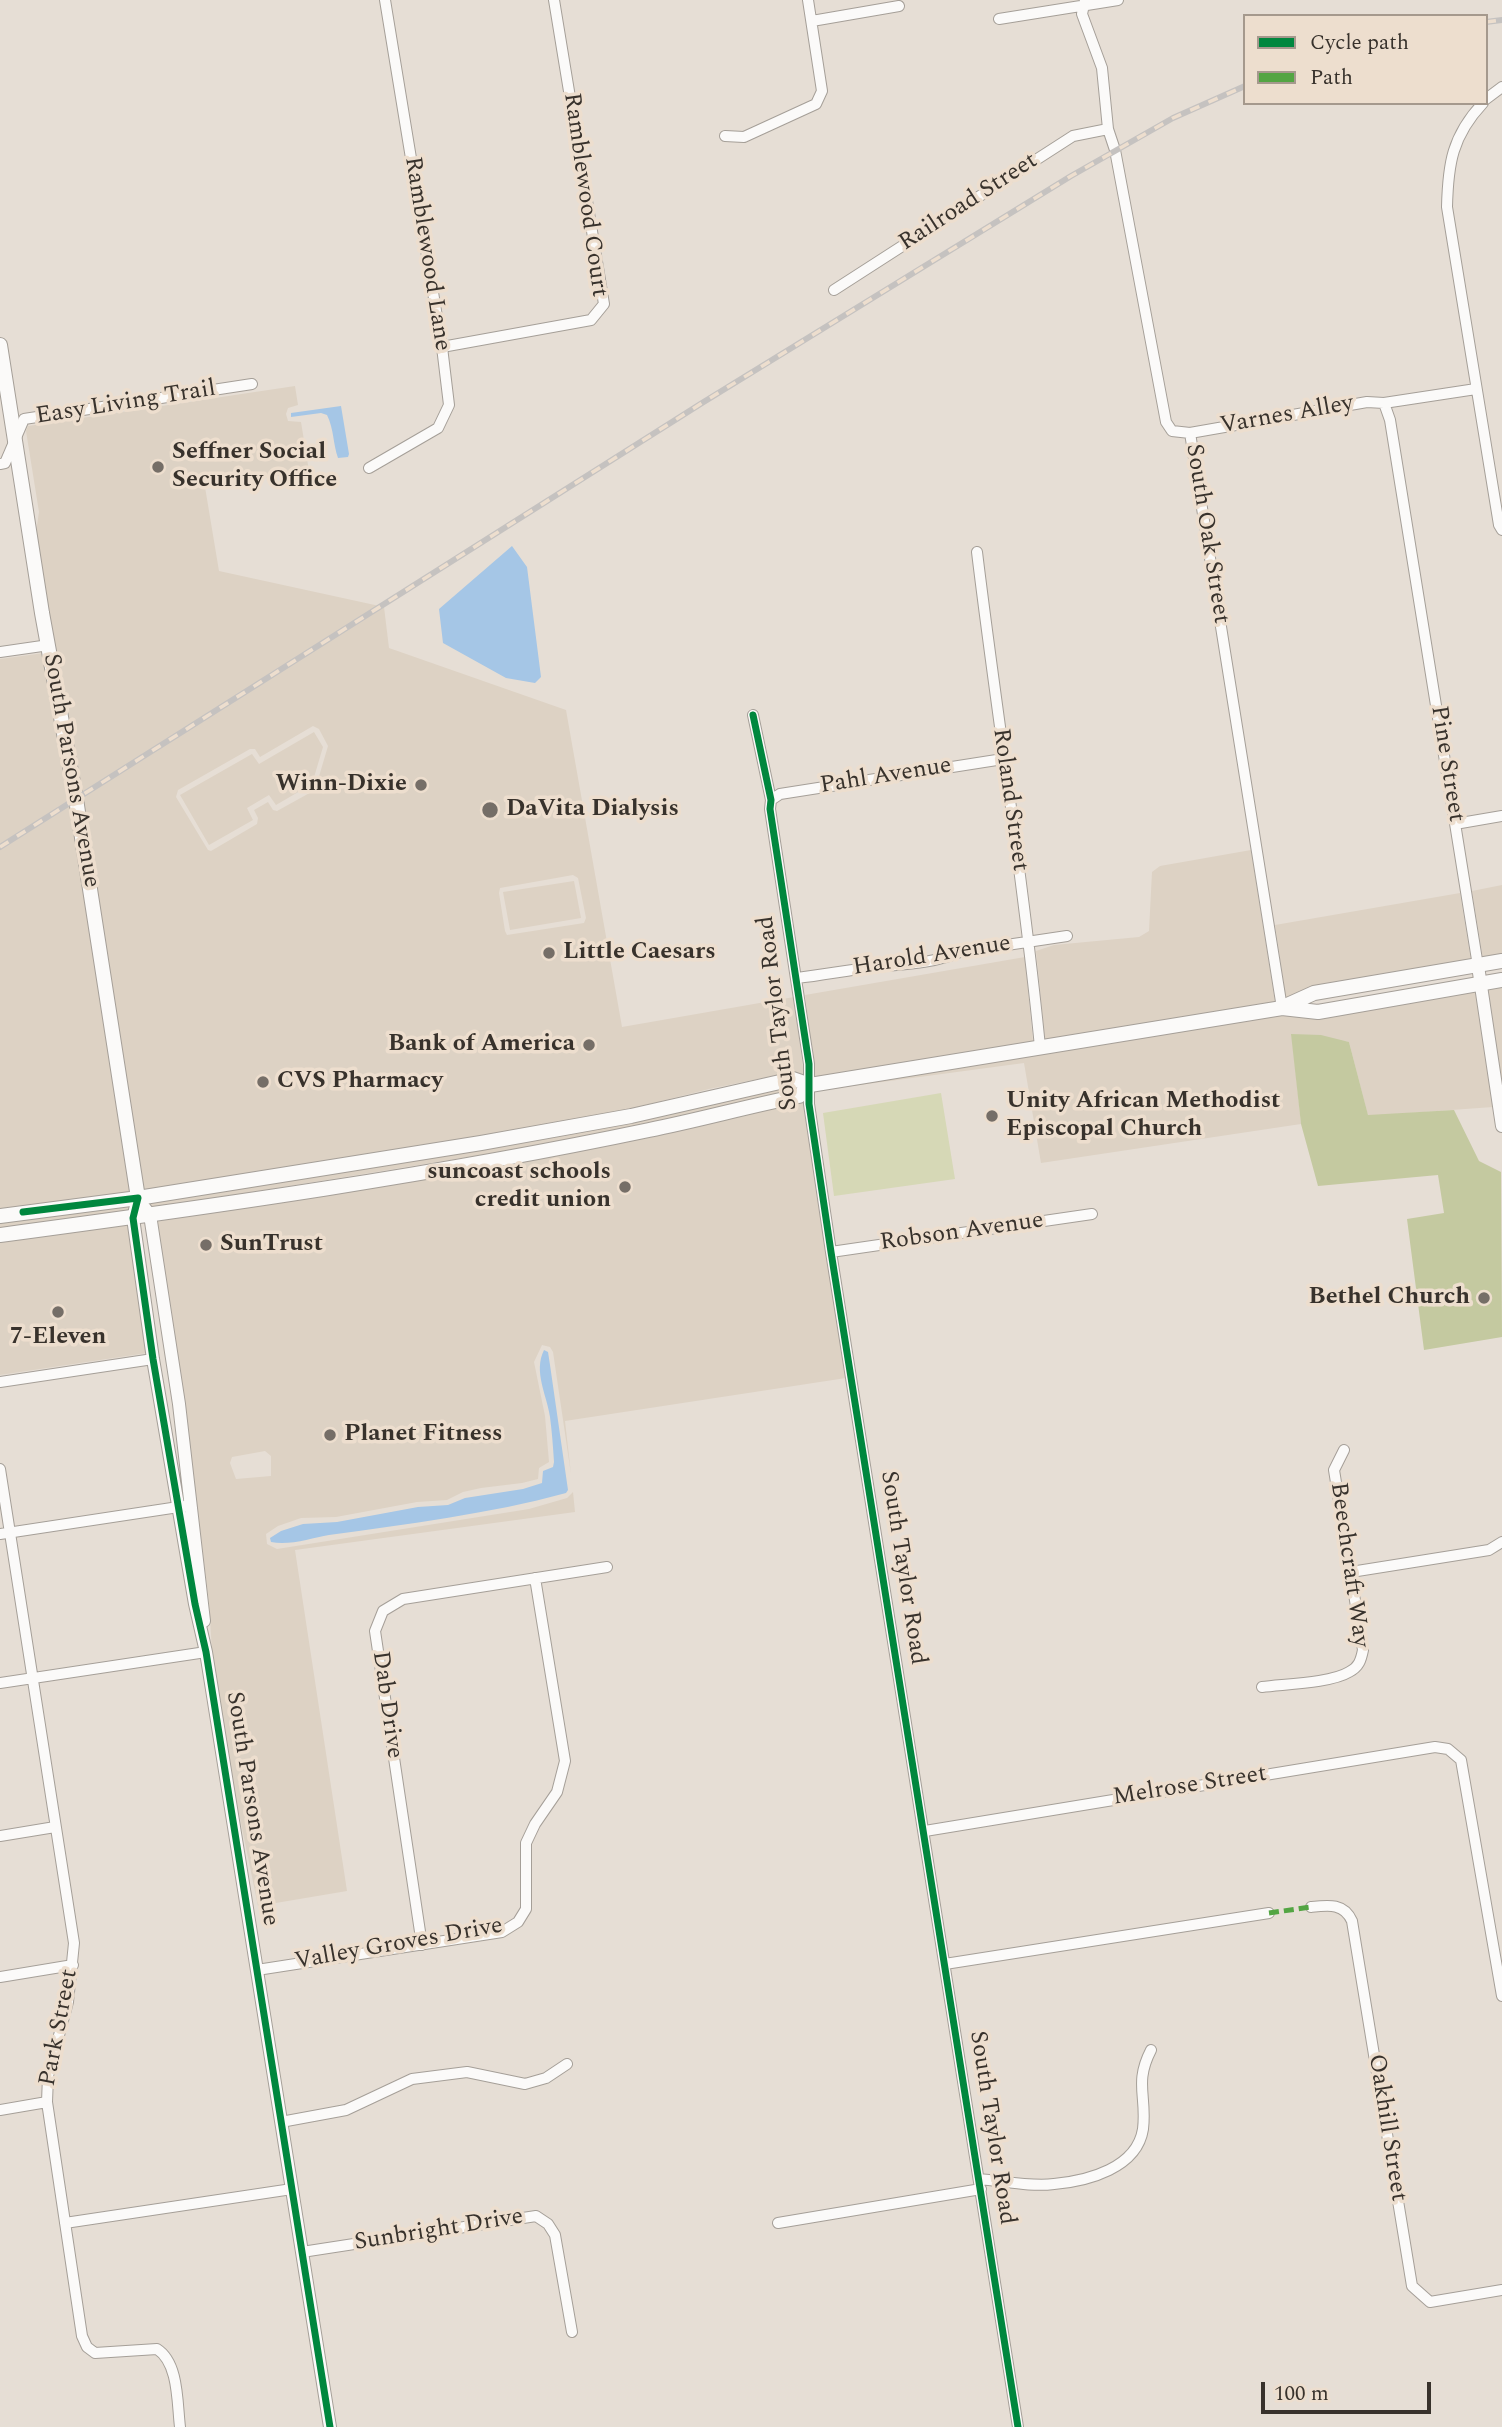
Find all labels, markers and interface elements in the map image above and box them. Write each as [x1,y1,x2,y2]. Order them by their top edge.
legend [1243,14,1488,105]
text: Cycle path [1310,27,1409,59]
text: Path [1310,62,1353,94]
street label: Ramblewood Court [555,91,613,299]
street label: Railroad Street [894,148,1044,258]
street label: Ramblewood Lane [396,155,456,353]
street label: Easy Living Trail [34,376,218,432]
street label: Varnes Alley [1218,390,1356,442]
place label: Seffner Social Security Office [172,439,337,495]
street label: South Oak Street [1178,442,1234,626]
marker: Seffner Social Security Office [150,459,166,475]
street label: South Parsons Avenue [35,652,105,890]
street label: Pine Street [1423,704,1469,824]
street label: Roland Street [985,727,1033,873]
street label: Pahl Avenue [818,752,954,802]
place label: Winn-Dixie [276,771,407,799]
marker: Winn-Dixie [413,777,429,793]
place label: DaVita Dialysis [506,796,679,824]
marker: DaVita Dialysis [480,800,500,820]
street label: South Taylor Road [753,914,805,1112]
street label: Harold Avenue [851,930,1013,984]
place label: Little Caesars [563,939,716,967]
marker: Little Caesars [541,945,557,961]
place label: Bank of America [388,1031,575,1059]
marker: Bank of America [581,1037,597,1053]
place label: CVS Pharmacy [277,1068,443,1096]
marker: CVS Pharmacy [255,1074,271,1090]
place label: Unity African Methodist Episcopal Church [1006,1088,1280,1144]
marker: Unity African Methodist Episcopal Church [984,1108,1000,1124]
place label: suncoast schools credit union [427,1159,611,1215]
marker: suncoast schools credit union [617,1179,633,1195]
street label: Robson Avenue [878,1207,1046,1259]
place label: SunTrust [220,1231,323,1259]
marker: SunTrust [198,1237,214,1253]
place label: Bethel Church [1308,1284,1470,1312]
marker: Bethel Church [1476,1290,1492,1306]
marker: 7-Eleven [50,1304,66,1320]
place label: 7-Eleven [10,1324,106,1352]
place label: Planet Fitness [344,1421,502,1449]
marker: Planet Fitness [322,1427,338,1443]
street label: South Taylor Road [872,1469,932,1667]
street label: Beechcraft Way [1322,1481,1374,1649]
street label: Dab Drive [364,1649,408,1761]
street label: South Parsons Avenue [218,1690,284,1928]
street label: Melrose Street [1111,1761,1269,1813]
street label: Valley Groves Drive [293,1913,505,1977]
street label: Park Street [35,1967,85,2089]
street label: South Taylor Road [961,2029,1021,2227]
street label: Oakhill Street [1360,2052,1412,2204]
street label: Sunbright Drive [353,2203,525,2259]
scale bar [1264,2368,1434,2412]
text: 100 m [1274,2378,1329,2410]

